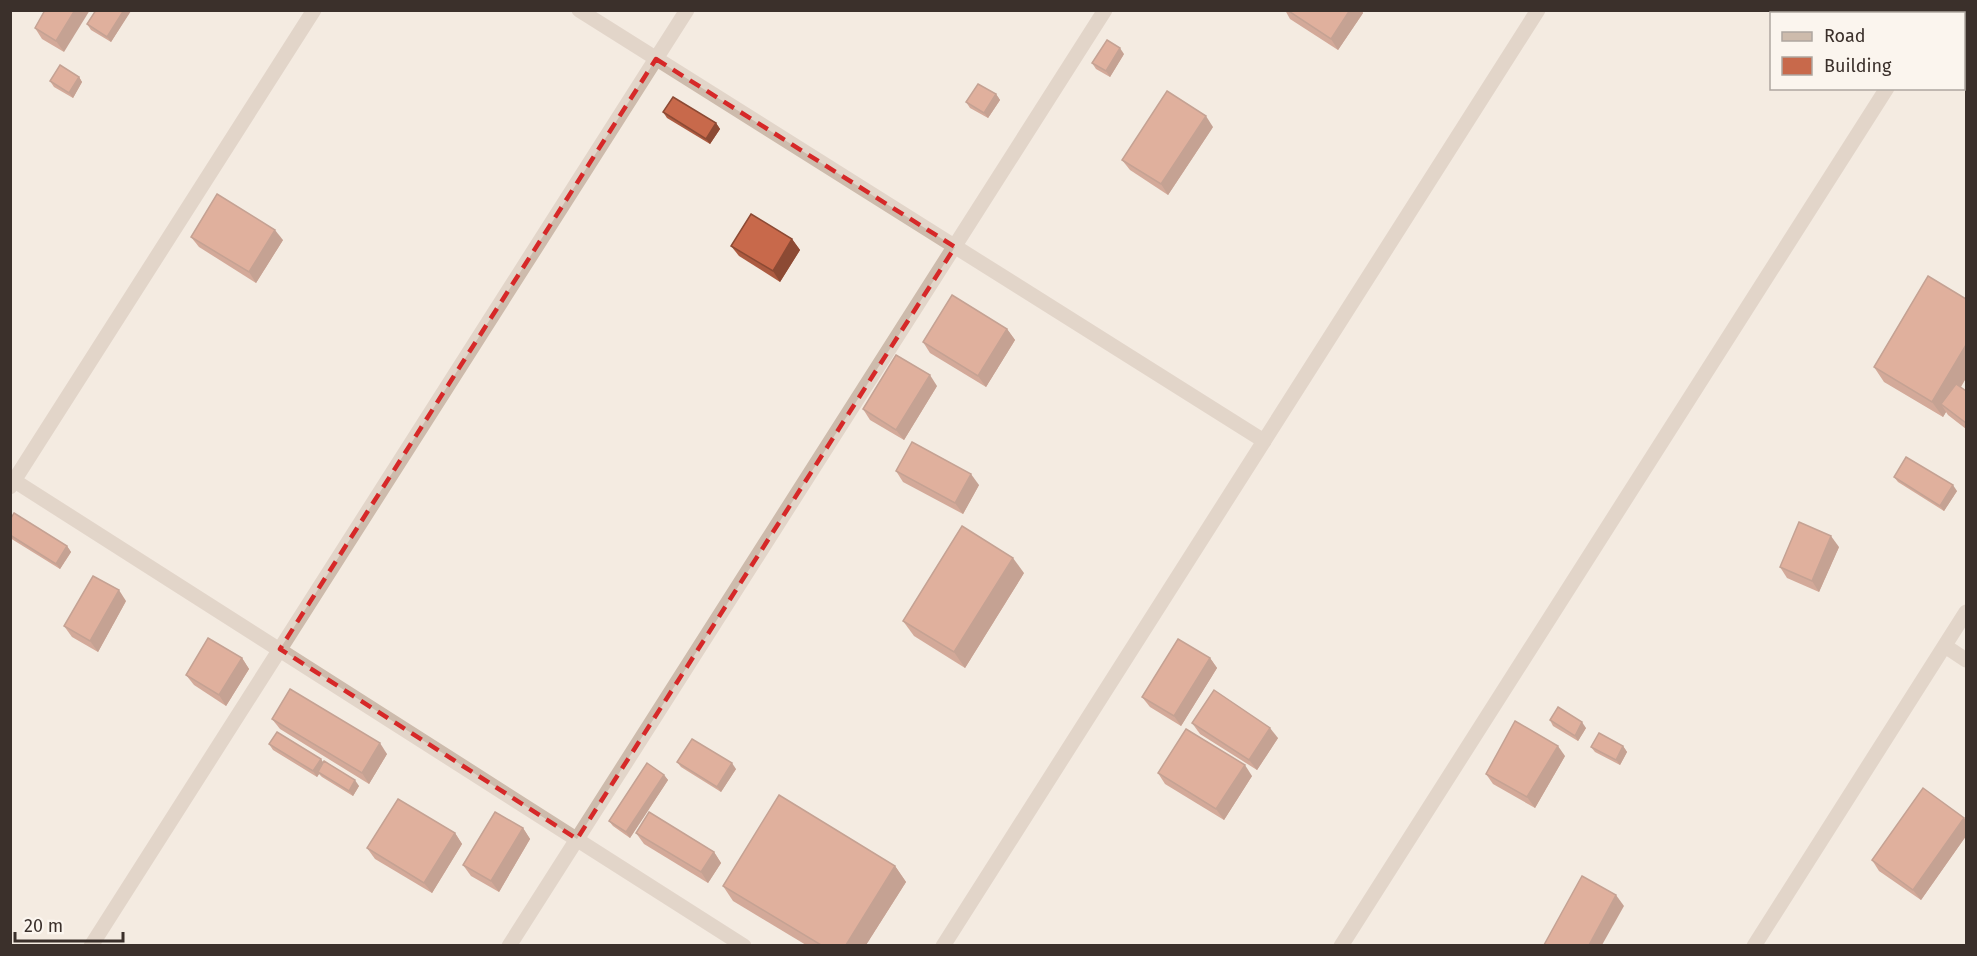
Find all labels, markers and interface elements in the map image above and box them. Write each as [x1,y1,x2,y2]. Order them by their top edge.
legend [1770,12,1965,90]
text: Road [1824,25,1866,47]
text: Building [1824,55,1892,77]
scale bar [15,905,123,943]
text: 20 m [24,915,63,937]

